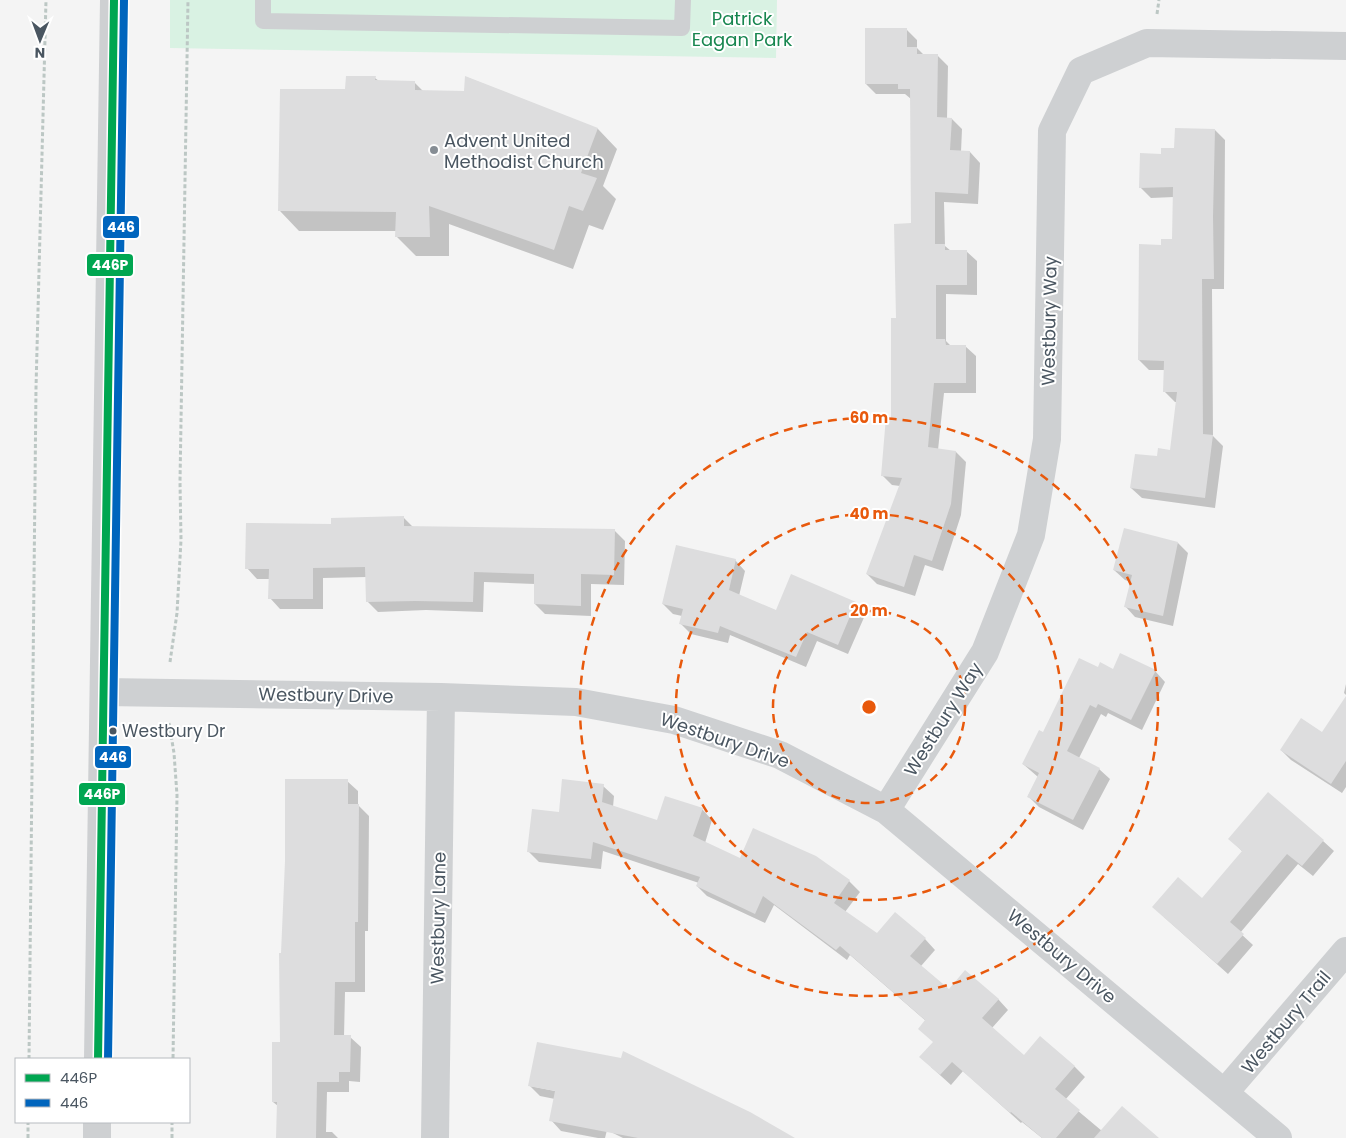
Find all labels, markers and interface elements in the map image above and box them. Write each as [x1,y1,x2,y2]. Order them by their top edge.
park label: Patrick Eagan Park [692,6,793,52]
north arrow [15,15,65,65]
text: N [34,43,45,63]
place label: Advent United Methodist Church [444,128,604,174]
marker: Advent United Methodist Church [428,144,440,156]
line badge: 446 [102,215,140,239]
text: 446 [107,217,135,237]
line badge: 446P [86,253,134,277]
text: 446P [92,255,129,275]
street label: Westbury Way [1035,256,1063,386]
text: 60 m [850,407,888,428]
text: 40 m [849,503,889,524]
text: 20 m [850,600,888,621]
street label: Westbury Way [898,657,988,781]
street label: Westbury Drive [258,681,394,709]
centre of rings [860,698,878,716]
street label: Westbury Drive [657,706,793,774]
place label: Westbury Dr [122,719,225,743]
marker: Westbury Dr [108,726,118,736]
line badge: 446 [94,745,132,769]
text: 446 [99,747,127,767]
line badge: 446P [78,782,126,806]
text: 446P [84,784,121,804]
street label: Westbury Lane [424,851,452,985]
street label: Westbury Drive [1002,903,1122,1009]
street label: Westbury Trail [1235,965,1337,1079]
legend [15,1058,190,1123]
text: 446P [60,1067,97,1088]
text: 446 [60,1092,88,1113]

